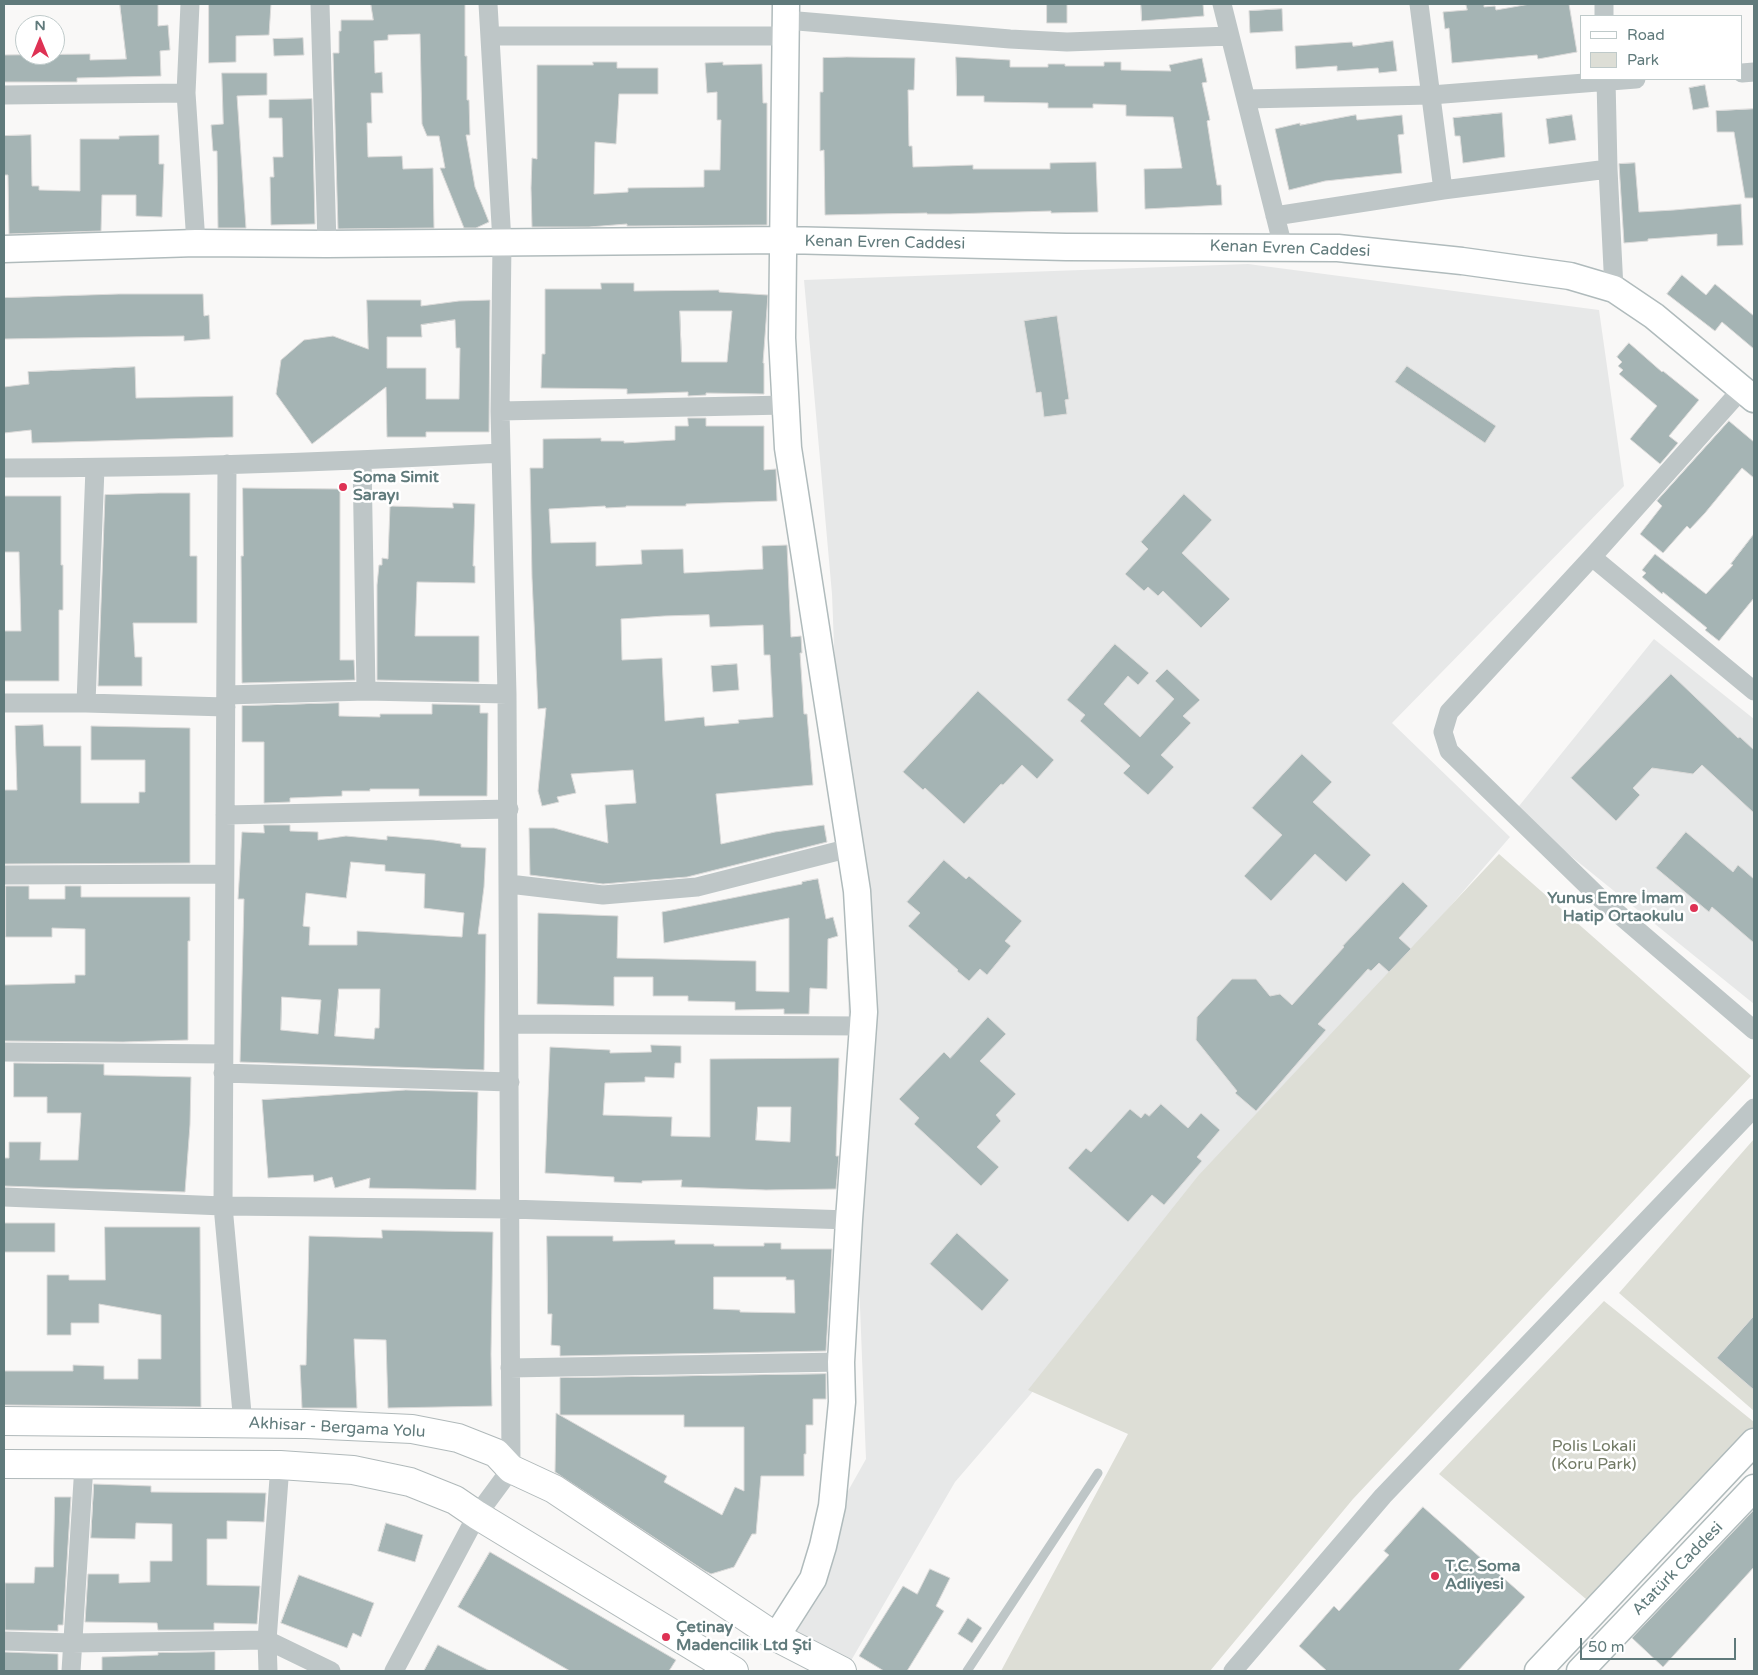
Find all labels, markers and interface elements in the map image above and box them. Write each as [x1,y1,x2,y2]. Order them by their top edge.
north arrow [15,15,65,65]
legend [1580,15,1743,80]
text: N [34,17,46,34]
text: Road [1627,26,1665,44]
text: Park [1627,51,1659,69]
street label: Kenan Evren Caddesi [804,232,966,254]
street label: Kenan Evren Caddesi [1209,237,1371,261]
place label: Soma Simit Sarayı [353,468,439,506]
marker: Soma Simit Sarayı [337,481,349,493]
place label: Yunus Emre İmam Hatip Ortaokulu [1547,889,1684,927]
marker: Yunus Emre İmam Hatip Ortaokulu [1688,902,1700,914]
street label: Akhisar - Bergama Yolu [248,1414,426,1442]
park label: Polis Lokali (Koru Park) [1552,1437,1636,1475]
street label: Atatürk Caddesi [1629,1518,1727,1620]
place label: T.C. Soma Adliyesi [1445,1557,1520,1595]
marker: T.C. Soma Adliyesi [1429,1570,1441,1582]
place label: Çetinay Madencilik Ltd Şti [676,1618,812,1656]
scale bar [1583,1628,1739,1660]
marker: Çetinay Madencilik Ltd Şti [660,1631,672,1643]
text: 50 m [1588,1638,1625,1656]

